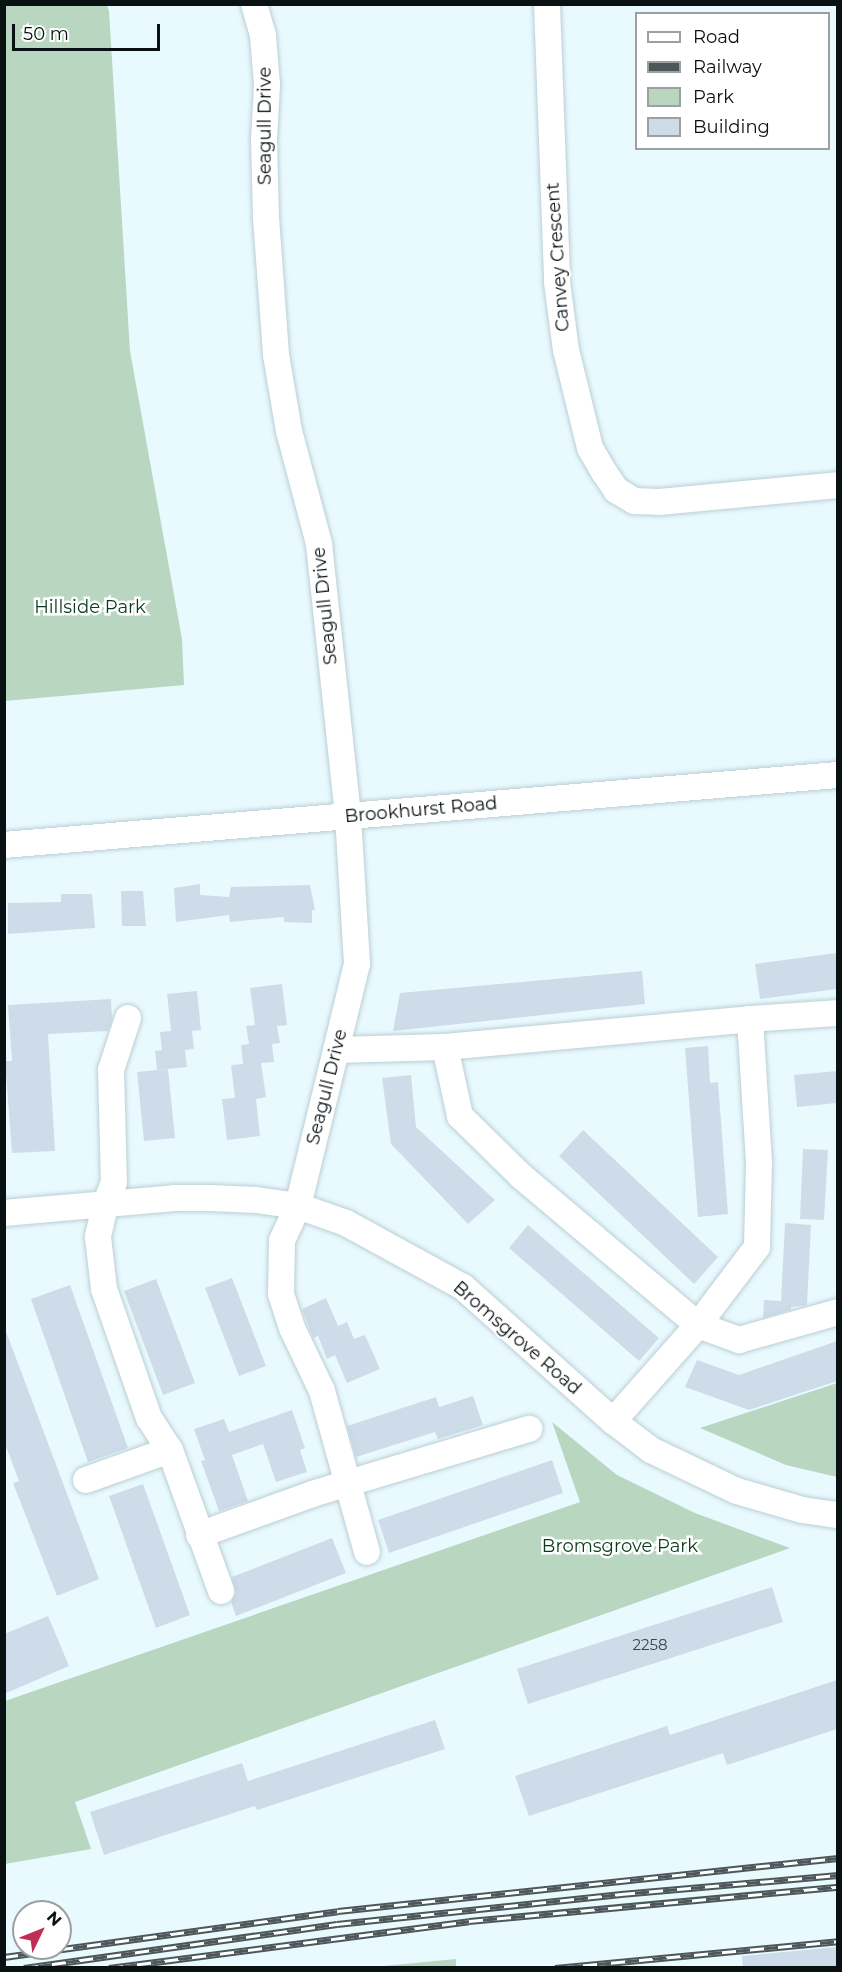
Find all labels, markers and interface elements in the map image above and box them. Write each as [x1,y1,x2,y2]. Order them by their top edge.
scale bar [15,12,164,50]
legend [635,12,830,150]
text: 50 m [23,23,69,45]
text: Road [693,26,740,48]
text: Railway [693,56,762,78]
street label: Seagull Drive [254,67,276,185]
text: Park [693,86,734,108]
text: Building [693,116,770,138]
street label: Canvey Crescent [542,182,574,332]
street label: Seagull Drive [308,546,342,666]
park label: Hillside Park [34,596,146,618]
street label: Brookhurst Road [344,793,498,827]
street label: Seagull Drive [302,1027,352,1147]
street label: Bromsgrove Road [449,1277,585,1399]
park label: Bromsgrove Park [542,1535,698,1557]
house number: 2258 [632,1636,668,1654]
north arrow [12,1900,72,1960]
text: N [43,1908,65,1930]

